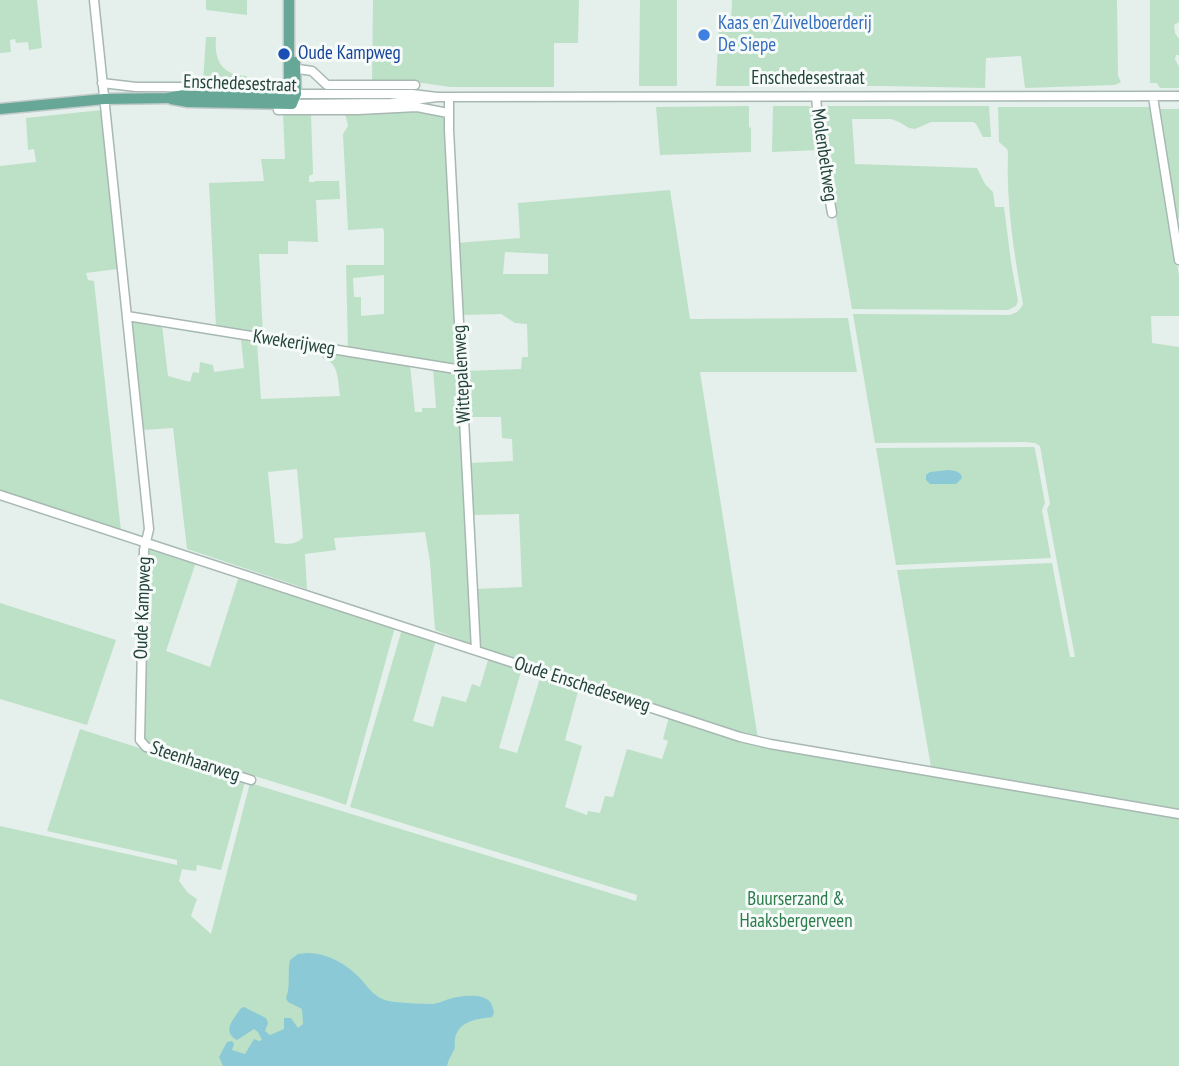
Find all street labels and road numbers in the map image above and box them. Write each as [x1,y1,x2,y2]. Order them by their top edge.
street label: Enschedesestraat [751,68,865,90]
street label: Enschedesestraat [183,71,297,97]
street label: Molenbeltweg [806,107,842,203]
street label: Wittepalenweg [448,324,476,424]
street label: Kwekerijweg [251,325,337,361]
street label: Oude Kampweg [130,556,156,660]
street label: Oude Enschedeseweg [511,652,653,718]
street label: Steenhaarweg [147,737,243,787]

